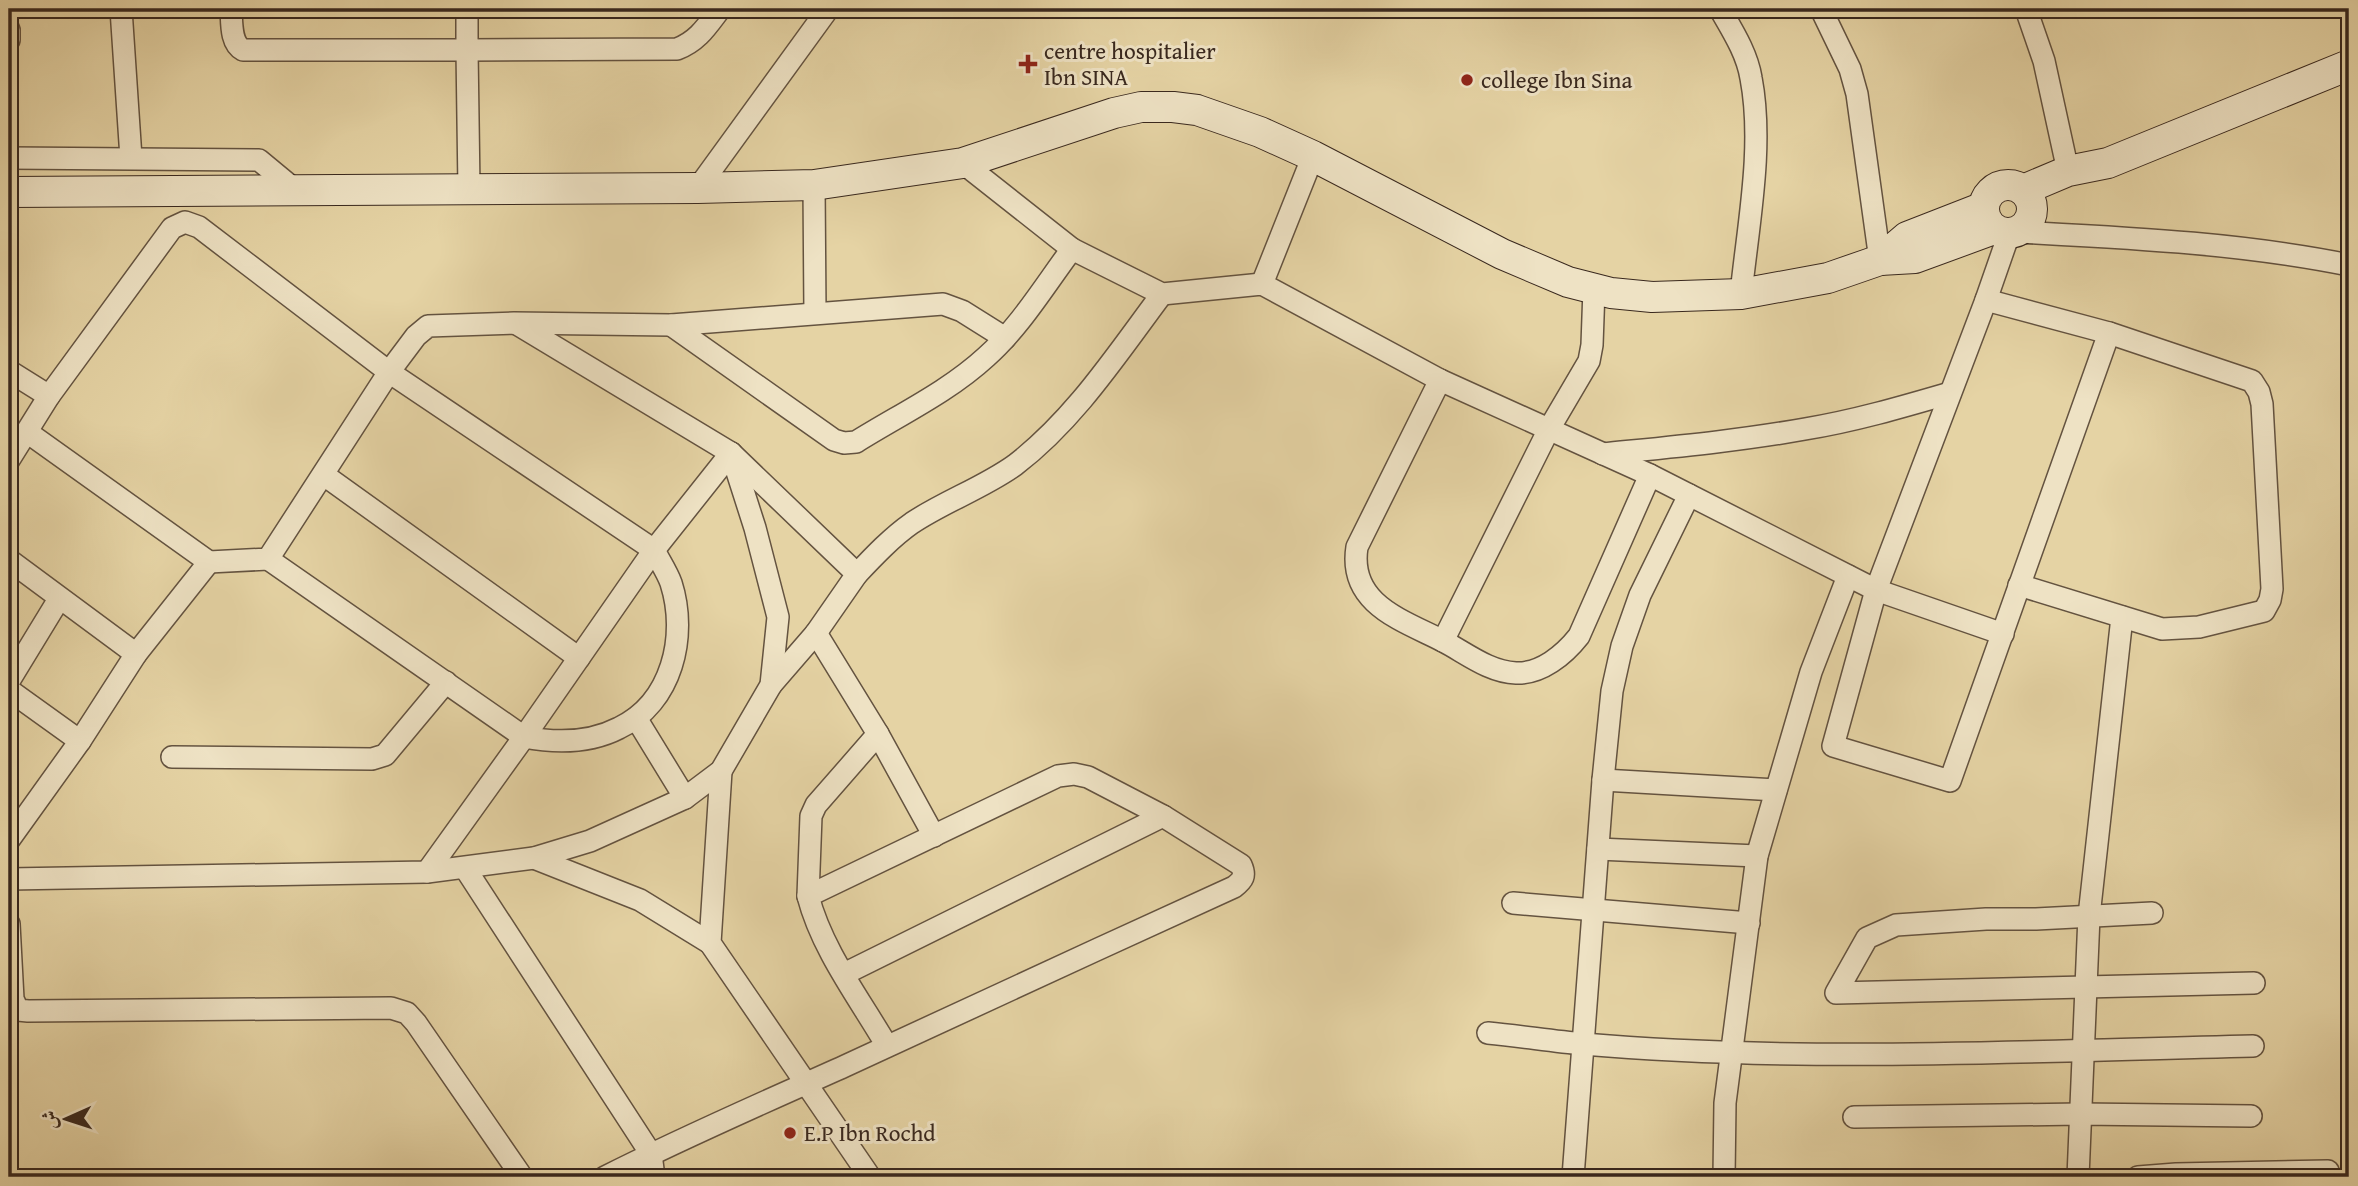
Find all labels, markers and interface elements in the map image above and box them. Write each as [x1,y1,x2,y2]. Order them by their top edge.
place label: centre hospitalier Ibn SINA [1044,34,1216,93]
marker: centre hospitalier Ibn SINA [1018,54,1038,74]
place label: college Ibn Sina [1481,63,1633,96]
marker: college Ibn Sina [1459,72,1475,88]
north arrow [32,1084,102,1154]
text: ش [35,1110,63,1130]
place label: E.P Ibn Rochd [804,1116,936,1149]
marker: E.P Ibn Rochd [782,1125,798,1141]

